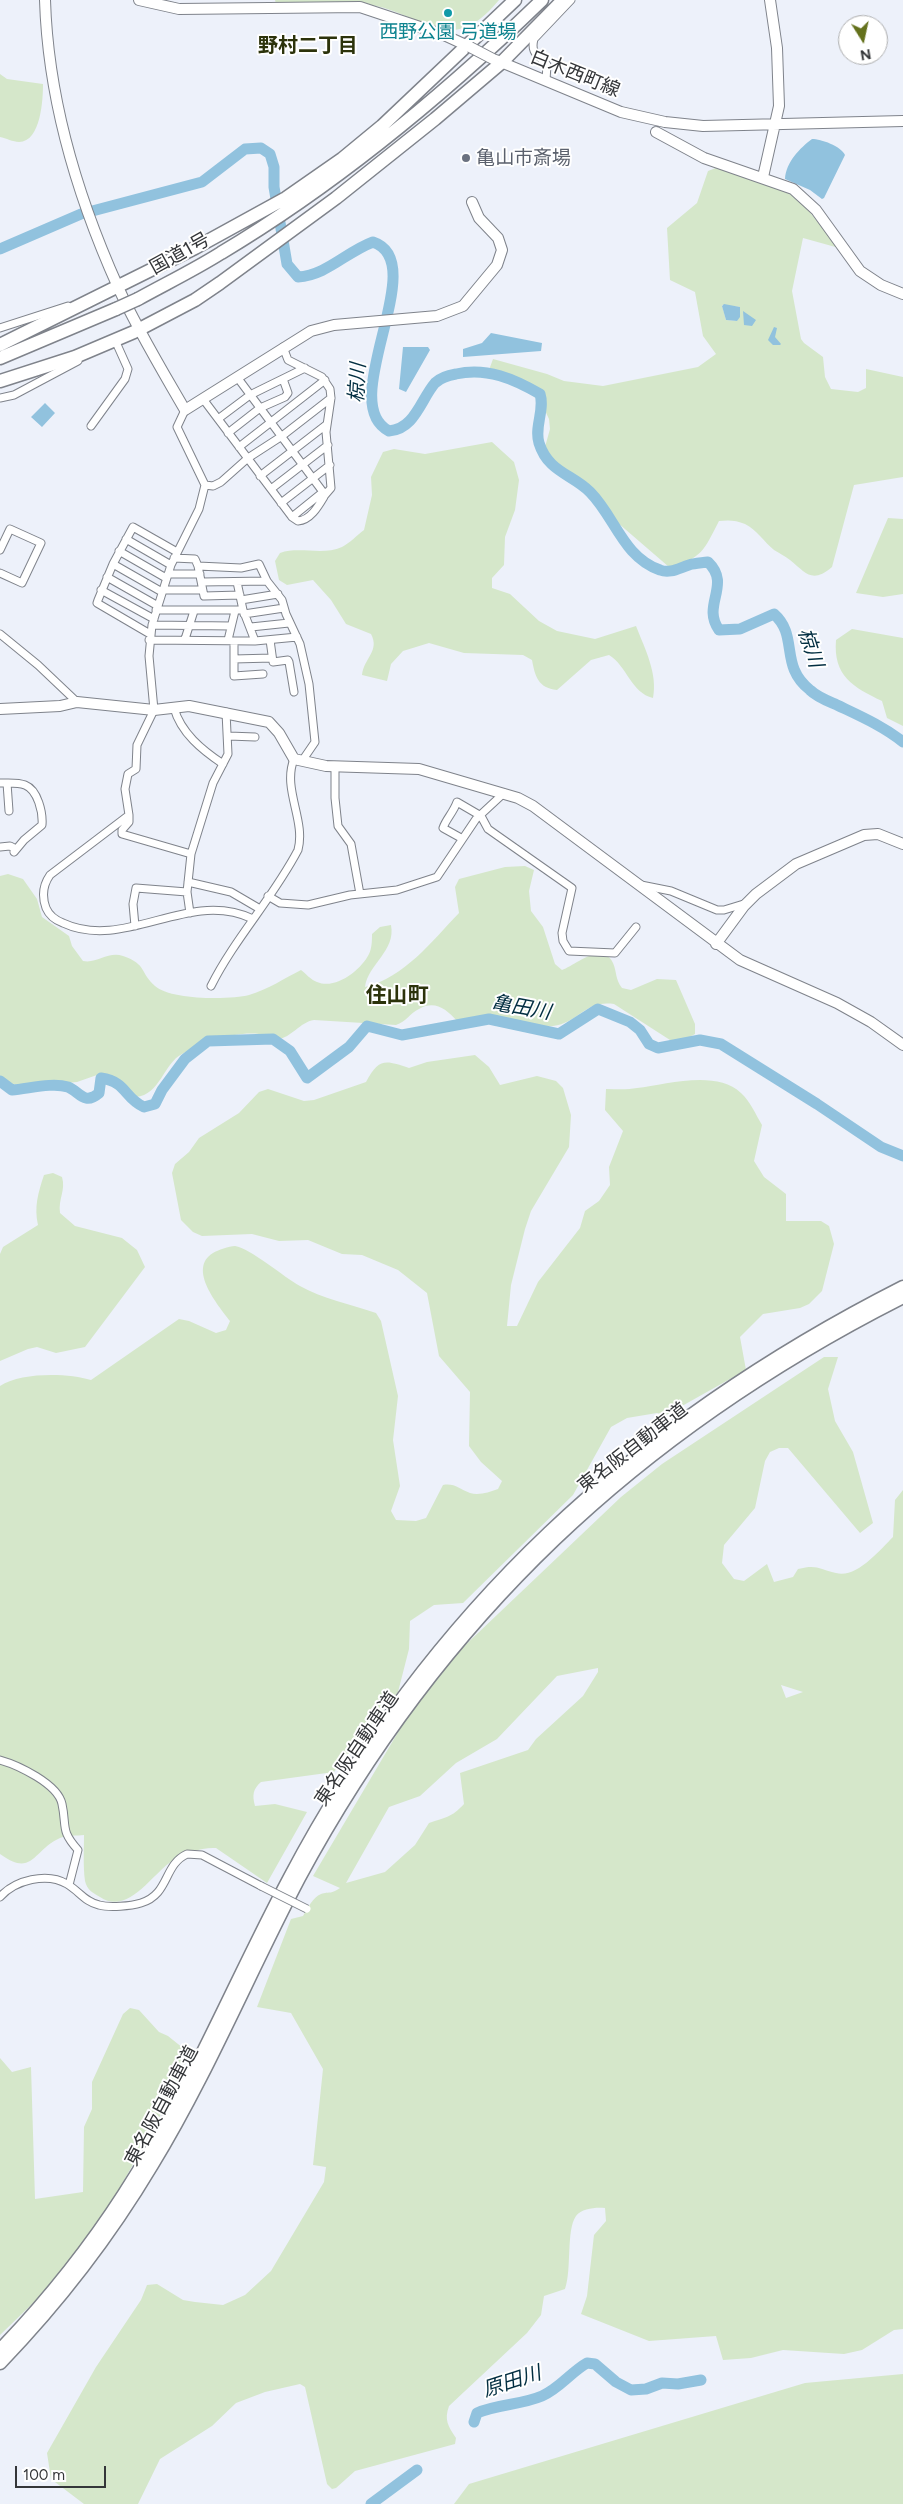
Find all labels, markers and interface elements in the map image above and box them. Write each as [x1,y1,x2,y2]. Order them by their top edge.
marker: 西野公園 弓道場 [442,7,454,19]
north arrow [838,15,888,65]
place label: 西野公園 弓道場 [379,21,517,43]
district label: 野村二丁目 [258,34,358,58]
text: N [859,45,872,64]
street label: 白木西町線 [527,46,623,102]
place label: 亀山市斎場 [476,147,571,169]
marker: 亀山市斎場 [460,152,472,164]
street label: 国道1号 [146,228,214,280]
water label: 椋川 [345,362,371,404]
water label: 椋川 [792,625,828,671]
district label: 住山町 [366,983,428,1009]
water label: 亀田川 [489,991,553,1025]
street label: 東名阪自動車道 [574,1398,692,1498]
street label: 東名阪自動車道 [310,1687,404,1811]
street label: 東名阪自動車道 [121,2042,203,2170]
water label: 原田川 [480,2361,544,2403]
scale bar [18,2456,109,2488]
text: 100 m [23,2466,65,2484]

